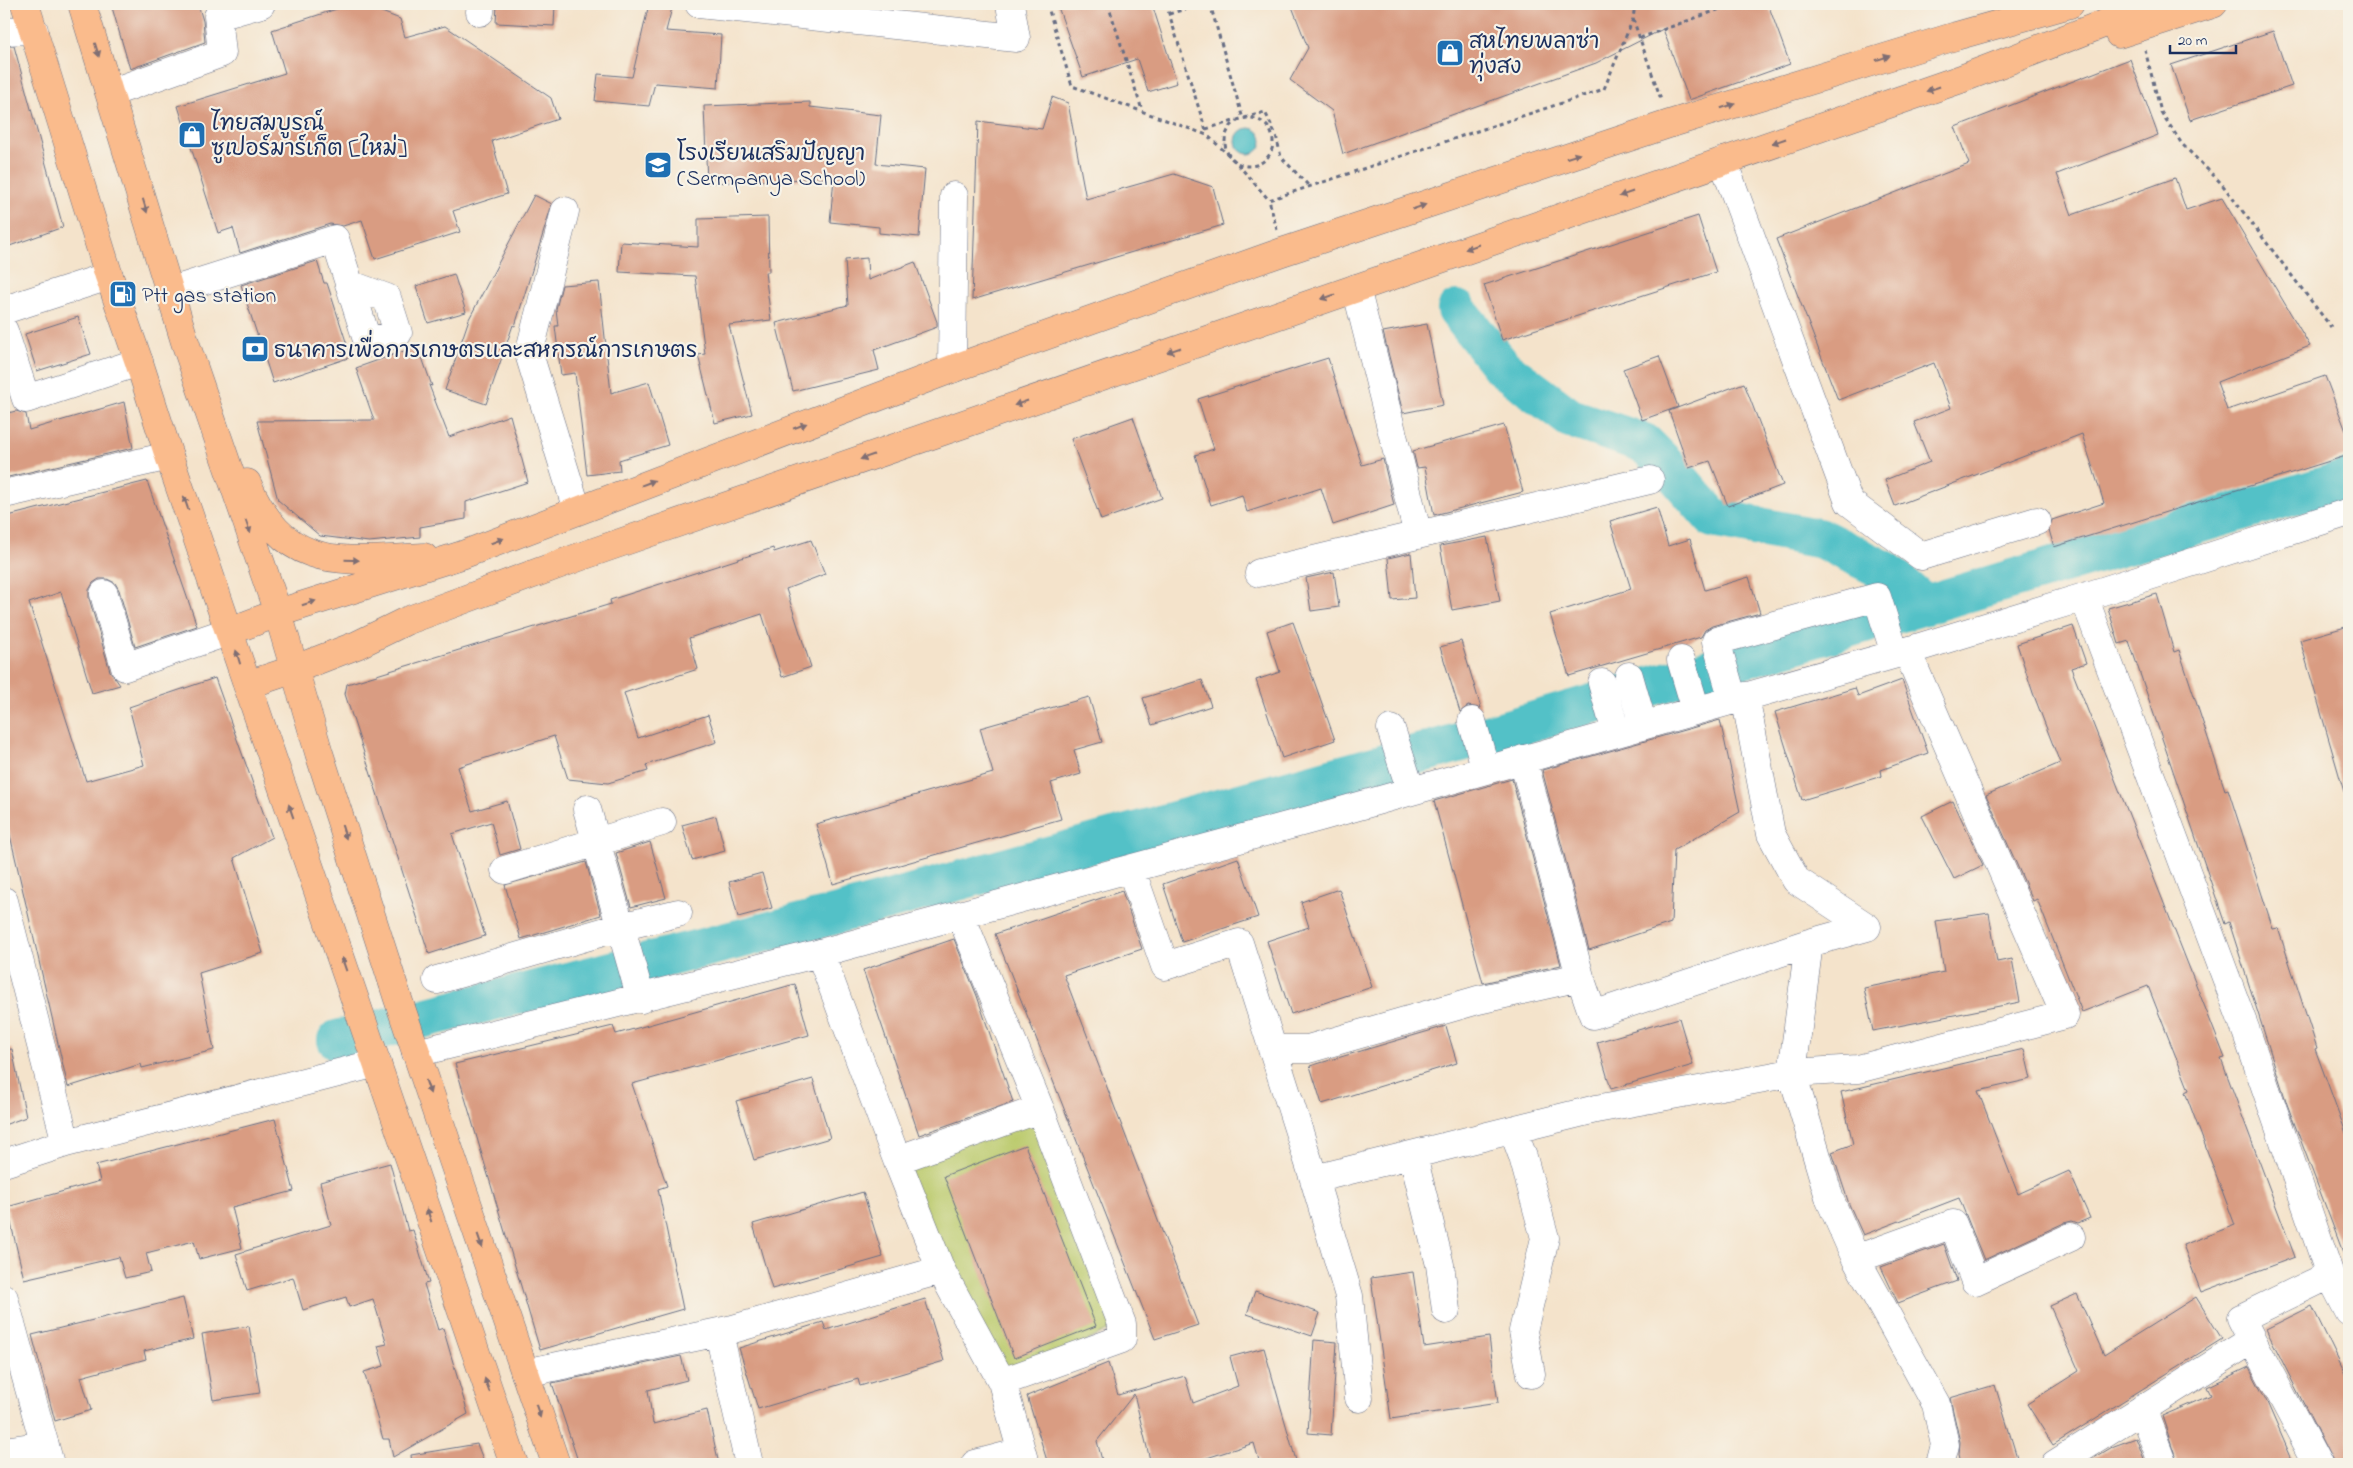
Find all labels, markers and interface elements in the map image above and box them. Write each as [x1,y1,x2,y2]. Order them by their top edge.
scale bar [2170,22,2237,54]
place label: สหไทยพลาซ่า ทุ่งสง [1469,26,1599,84]
text: 20 m [2178,30,2208,52]
shop icon: สหไทยพลาซ่า ทุ่งสง [1435,38,1465,68]
one-way arrow [93,43,101,58]
one-way arrow [1876,54,1891,62]
one-way arrow [1925,85,1940,93]
one-way arrow [1721,102,1736,110]
place label: ไทยสมบูรณ์ ซูเปอร์มาร์เก็ต [ใหม่] [210,108,407,166]
shop icon: ไทยสมบูรณ์ ซูเปอร์มาร์เก็ต [ใหม่] [177,120,207,150]
place label: โรงเรียนเสริมปัญญา (Sermpanya School) [677,138,865,197]
one-way arrow [1771,138,1786,146]
school or university icon: โรงเรียนเสริมปัญญา (Sermpanya School) [643,150,673,180]
one-way arrow [1566,151,1581,159]
one-way arrow [1618,191,1633,198]
one-way arrow [141,198,149,213]
one-way arrow [1412,202,1427,210]
one-way arrow [1464,244,1479,252]
fuel station icon: Ptt gas station [108,279,138,309]
place label: Ptt gas station [142,281,276,314]
one-way arrow [1320,293,1335,301]
place label: ธนาคารเพื่อการเกษตรและสหกรณ์การเกษตร [274,329,697,368]
bank icon: ธนาคารเพื่อการเกษตรและสหกรณ์การเกษตร [240,334,270,364]
one-way arrow [1167,347,1182,354]
one-way arrow [1013,400,1028,408]
one-way arrow [793,422,808,429]
one-way arrow [860,454,875,461]
one-way arrow [641,479,656,486]
one-way arrow [181,496,189,511]
one-way arrow [245,519,252,534]
one-way arrow [489,537,504,544]
one-way arrow [344,556,360,564]
one-way arrow [302,599,317,607]
one-way arrow [234,649,242,664]
one-way arrow [286,803,294,818]
one-way arrow [341,825,349,840]
one-way arrow [340,957,347,972]
one-way arrow [425,1079,432,1094]
one-way arrow [424,1207,432,1222]
one-way arrow [477,1233,484,1248]
one-way arrow [483,1377,491,1392]
one-way arrow [534,1404,542,1419]

